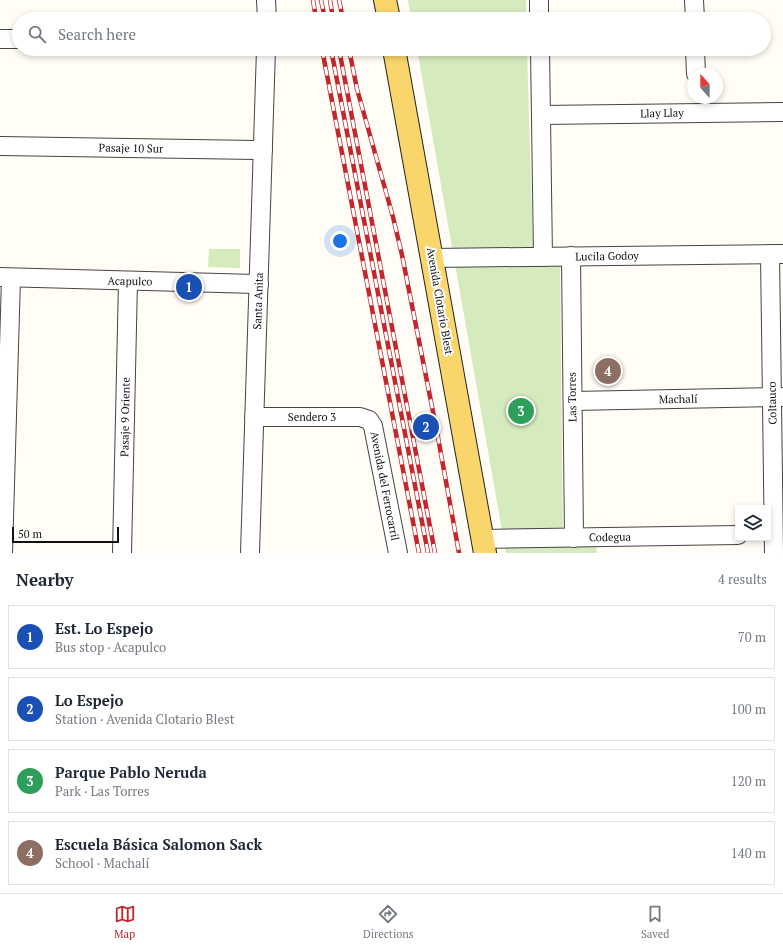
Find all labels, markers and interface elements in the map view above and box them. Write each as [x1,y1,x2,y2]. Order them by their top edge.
search box [12,12,771,56]
icon: search [26,23,48,45]
text: Search here [58,24,136,44]
north arrow [687,68,723,104]
street label: Llay Llay [640,106,684,120]
street label: Pasaje 10 Sur [99,140,164,156]
your location [330,231,350,251]
street label: Avenida Clotario Blest [424,246,456,356]
street label: Lucila Godoy [575,248,639,264]
pin: 1 [176,272,202,302]
street label: Santa Anita [250,272,266,330]
street label: Acapulco [108,274,152,288]
pin: 4 [595,356,621,386]
street label: Las Torres [565,372,579,422]
street label: Pasaje 9 Oriente [117,377,133,457]
street label: Coltauco [765,381,779,425]
street label: Machalí [658,392,698,406]
pin: 3 [508,396,534,426]
street label: Sendero 3 [288,410,336,424]
pin: 2 [413,412,439,442]
street label: Avenida del Ferrocarril [368,430,402,542]
map controls [735,505,771,541]
button: layers [735,505,771,541]
scale bar [12,525,119,544]
text: 50 m [18,527,42,541]
street label: Codegua [589,530,632,544]
text: Nearby [16,568,74,591]
text: 4 results [718,570,767,588]
text: Est. Lo Espejo [55,618,153,638]
text: 1 [26,628,34,646]
text: 70 m [738,628,766,646]
text: Bus stop · Acapulco [55,638,166,656]
text: Lo Espejo [55,690,123,710]
text: 2 [26,700,34,718]
text: 100 m [731,700,766,718]
text: Station · Avenida Clotario Blest [55,710,234,728]
text: Parque Pablo Neruda [55,762,207,782]
text: 3 [26,772,34,790]
text: 120 m [731,772,766,790]
text: Park · Las Torres [55,782,150,800]
text: Escuela Básica Salomon Sack [55,834,262,854]
text: 4 [26,844,34,862]
text: 140 m [731,844,766,862]
text: School · Machalí [55,854,149,872]
tab: Map [114,903,136,941]
tab: Directions [363,903,414,941]
tab: Saved [641,903,669,941]

